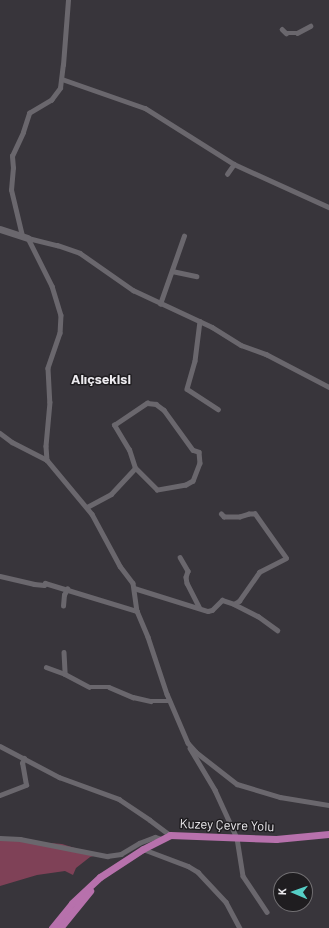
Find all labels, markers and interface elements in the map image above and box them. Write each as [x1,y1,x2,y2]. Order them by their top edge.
district label: Alıçsekisi [71,371,131,387]
street label: Kuzey Çevre Yolu [179,816,275,834]
north arrow [273,872,313,912]
text: K [275,888,288,895]

